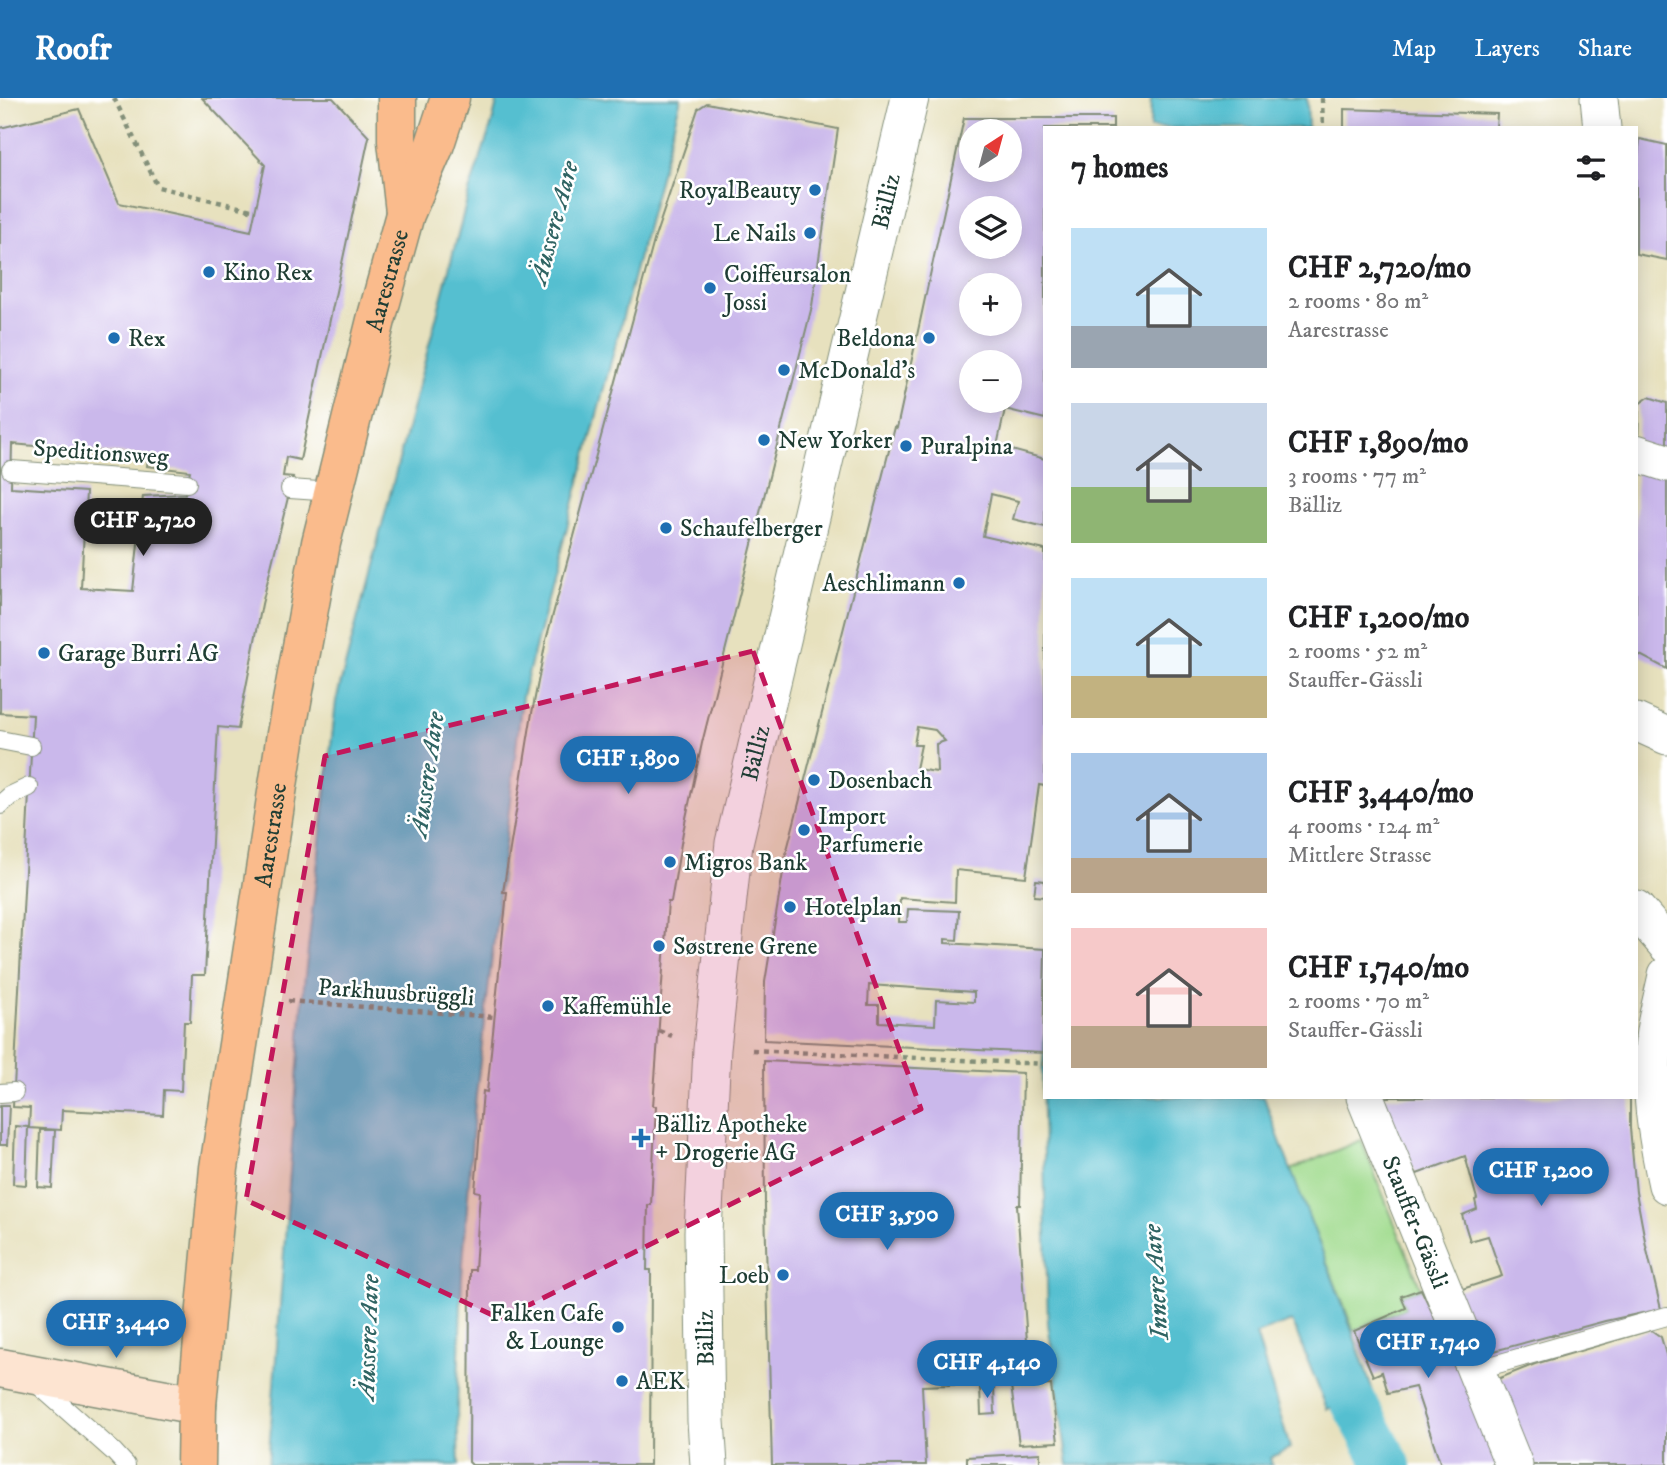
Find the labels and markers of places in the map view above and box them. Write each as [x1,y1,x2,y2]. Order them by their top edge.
place label: RoyalBeauty [679,176,802,206]
marker: RoyalBeauty [807,182,823,198]
place label: Le Nails [713,219,796,249]
marker: Le Nails [802,225,818,241]
place label: Kino Rex [223,258,313,288]
place label: Coiffeursalon Jossi [722,260,852,318]
marker: Kino Rex [201,264,217,280]
marker: Coiffeursalon Jossi [702,280,718,296]
place label: Rex [128,324,166,354]
place label: Beldona [836,324,916,354]
marker: Rex [106,330,122,346]
marker: Beldona [921,330,937,346]
place label: McDonald's [798,356,915,386]
marker: McDonald's [776,362,792,378]
place label: New Yorker [778,426,892,456]
marker: New Yorker [756,432,772,448]
place label: Puralpina [920,432,1014,462]
marker: Puralpina [898,438,914,454]
pin: CHF 2,720 [63,498,223,558]
place label: Schaufelberger [680,514,823,544]
marker: Schaufelberger [658,520,674,536]
place label: Aeschlimann [822,569,945,599]
marker: Aeschlimann [951,575,967,591]
place label: Garage Burri AG [58,639,219,669]
marker: Garage Burri AG [36,645,52,661]
pin: CHF 1,890 [548,736,708,796]
place label: Dosenbach [828,766,933,796]
marker: Dosenbach [806,772,822,788]
place label: Import Parfumerie [818,802,923,860]
marker: Import Parfumerie [796,822,812,838]
place label: Migros Bank [684,848,807,878]
marker: Migros Bank [662,854,678,870]
place label: Hotelplan [804,893,903,923]
marker: Hotelplan [782,899,798,915]
place label: Søstrene Grene [673,932,817,962]
marker: Søstrene Grene [651,938,667,954]
place label: Kaffemühle [562,992,672,1022]
marker: Kaffemühle [540,998,556,1014]
place label: Bälliz Apotheke + Drogerie AG [655,1110,807,1168]
marker: Bälliz Apotheke + Drogerie AG [633,1130,649,1146]
pin: CHF 1,200 [1461,1148,1621,1208]
pin: CHF 3,590 [807,1192,967,1252]
place label: Loeb [719,1261,769,1291]
marker: Loeb [775,1267,791,1283]
place label: Falken Cafe & Lounge [490,1299,604,1357]
pin: CHF 3,440 [36,1300,196,1360]
marker: Falken Cafe & Lounge [610,1319,626,1335]
pin: CHF 1,740 [1348,1320,1508,1380]
pin: CHF 4,140 [907,1340,1067,1400]
place label: AEK [636,1367,685,1397]
marker: AEK [614,1373,630,1389]

